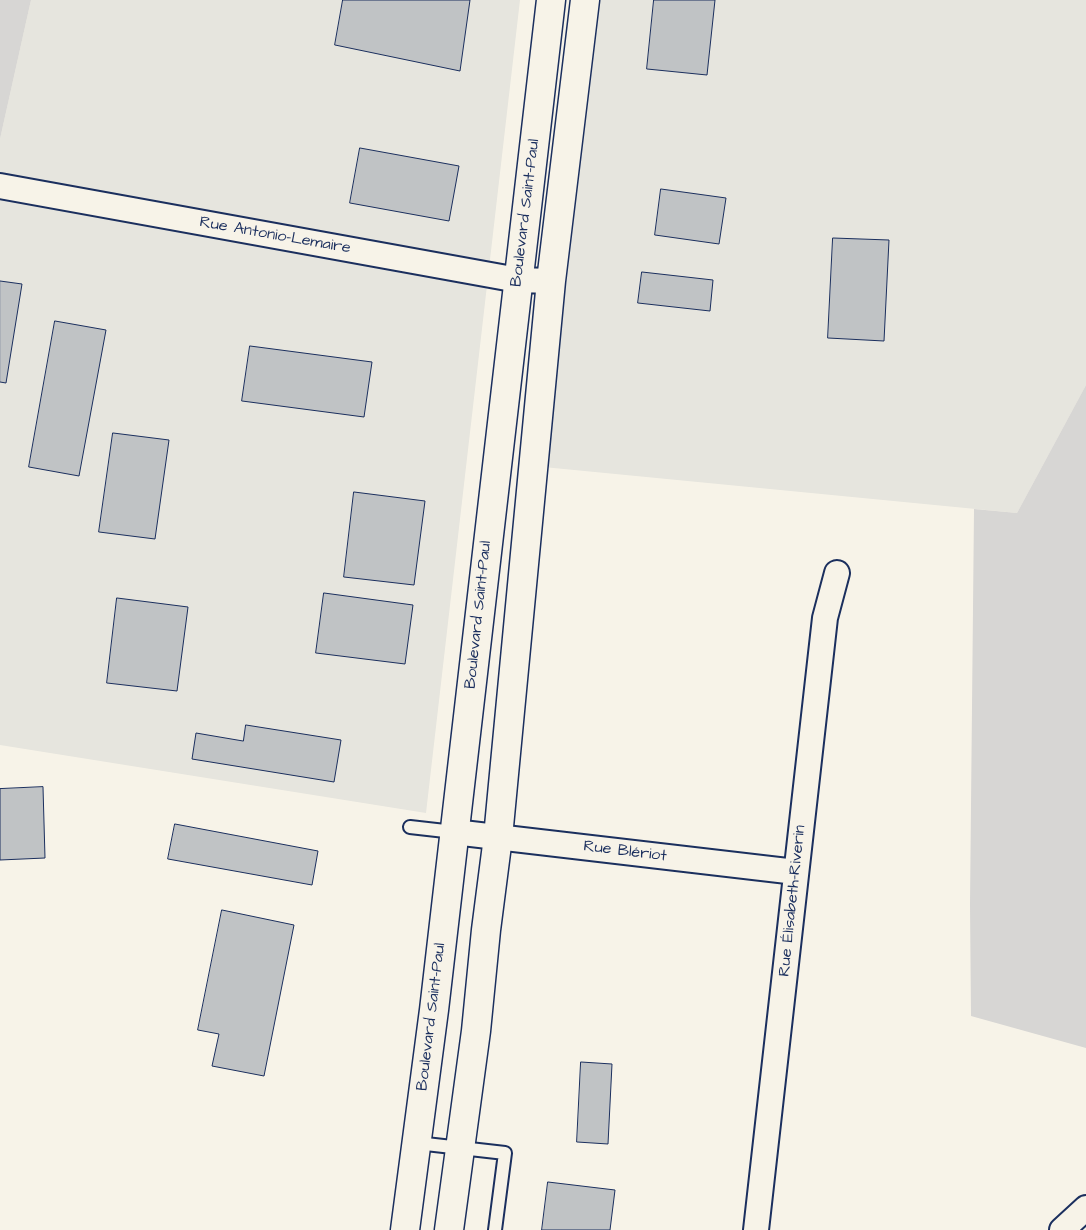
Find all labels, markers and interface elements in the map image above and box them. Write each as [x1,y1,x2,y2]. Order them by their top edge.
street label: Boulevard Saint-Paul [507,138,545,288]
street label: Rue Antonio-Lemaire [198,213,352,259]
street label: Boulevard Saint-Paul [462,540,496,690]
street label: Rue Élisabeth-Riverin [775,824,811,978]
street label: Rue Blériot [582,837,668,867]
street label: Boulevard Saint-Paul [413,942,451,1092]

